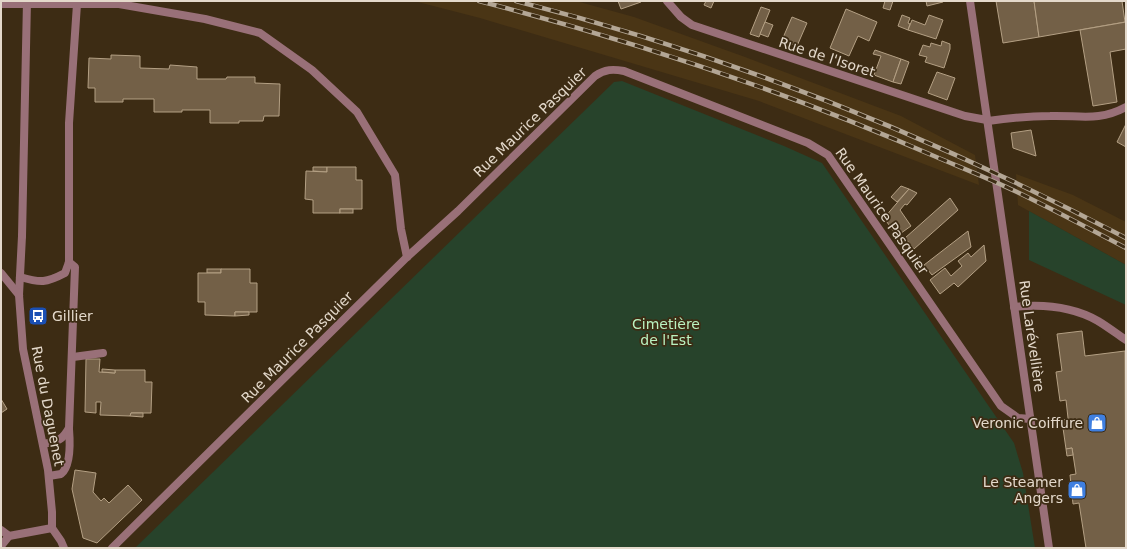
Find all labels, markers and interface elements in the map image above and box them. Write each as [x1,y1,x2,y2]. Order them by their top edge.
street label: Rue de l'Isoret [777,34,878,80]
street label: Rue Maurice Pasquier [470,64,590,180]
street label: Rue Maurice Pasquier [832,145,932,277]
street label: Rue Larévellière [1016,279,1048,393]
street label: Rue Maurice Pasquier [238,288,356,406]
bus stop icon: Gillier [27,305,49,327]
place label: Gillier [52,308,93,324]
park label: Cimetière de l'Est [632,316,700,348]
street label: Rue du Daguenet [29,345,68,468]
shop icon: Veronic Coiffure [1086,412,1108,434]
place label: Veronic Coiffure [972,415,1083,431]
place label: Le Steamer Angers [983,474,1063,506]
shop icon: Le Steamer Angers [1066,479,1088,501]

